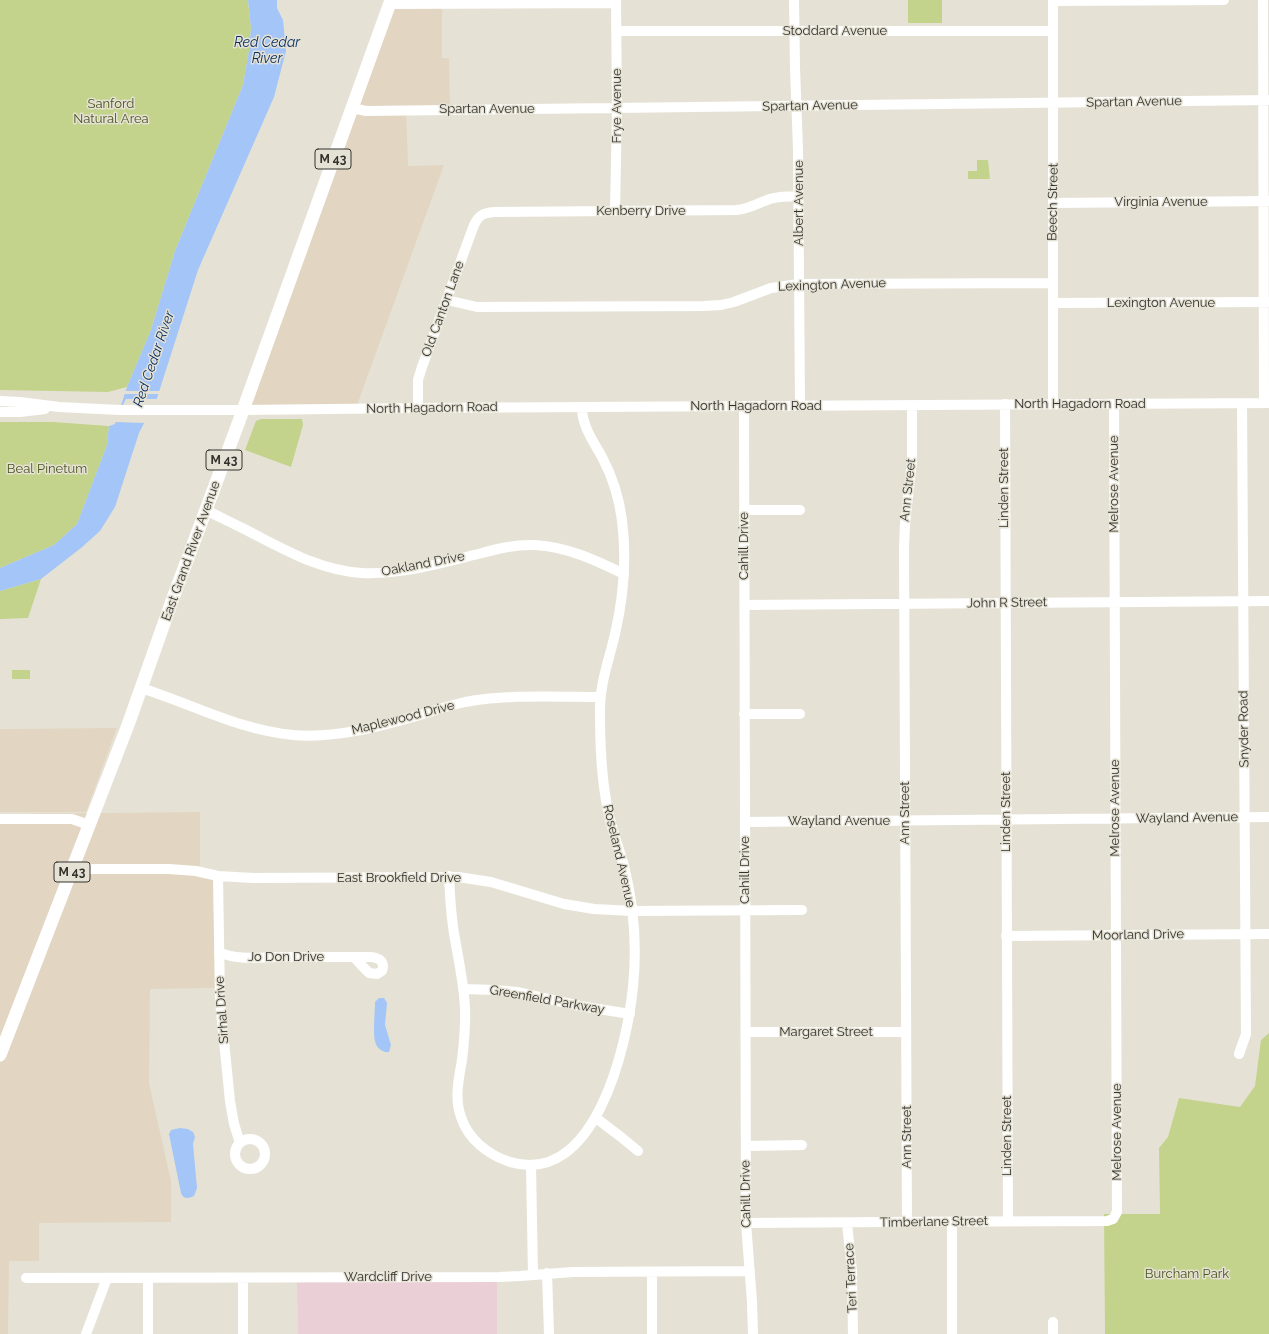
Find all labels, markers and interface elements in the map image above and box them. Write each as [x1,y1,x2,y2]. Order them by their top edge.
street label: Stoddard Avenue [783,23,887,39]
water label: Red Cedar River [234,35,300,68]
street label: Frye Avenue [609,68,625,144]
street label: Spartan Avenue [1086,93,1182,111]
park label: Sanford Natural Area [73,96,149,127]
street label: Spartan Avenue [762,97,858,115]
street label: Spartan Avenue [439,101,535,117]
road number: M 43 [315,149,351,169]
street label: Albert Avenue [791,160,807,246]
street label: Beech Street [1045,163,1061,241]
street label: Virginia Avenue [1114,194,1208,210]
street label: Kenberry Drive [596,203,686,219]
street label: Old Canton Lane [418,259,468,359]
street label: Lexington Avenue [778,275,886,295]
street label: Lexington Avenue [1107,295,1215,311]
water label: Red Cedar River [130,309,178,409]
street label: North Hagadorn Road [1014,396,1146,412]
street label: North Hagadorn Road [690,398,822,414]
street label: North Hagadorn Road [366,399,498,417]
street label: Melrose Avenue [1106,435,1122,533]
street label: Linden Street [996,448,1012,528]
road number: M 43 [206,450,242,470]
street label: Ann Street [897,458,919,522]
park label: Beal Pinetum [7,461,87,477]
street label: East Grand River Avenue [158,479,224,623]
street label: Cahill Drive [736,512,752,580]
street label: Oakland Drive [380,548,466,580]
street label: John R Street [967,595,1047,611]
street label: Snyder Road [1236,690,1252,768]
street label: Maplewood Drive [350,698,456,738]
street label: Melrose Avenue [1107,759,1123,857]
street label: Linden Street [998,772,1014,852]
street label: Ann Street [897,781,913,845]
street label: Roseland Avenue [600,803,638,909]
street label: Wayland Avenue [1136,809,1238,827]
street label: Wayland Avenue [788,813,890,829]
street label: Cahill Drive [737,836,753,904]
road number: M 43 [54,862,90,882]
street label: East Brookfield Drive [337,870,461,886]
street label: Moorland Drive [1092,926,1184,944]
street label: Jo Don Drive [248,949,324,965]
street label: Sirhal Drive [212,976,232,1044]
street label: Greenfield Parkway [488,982,606,1018]
street label: Margaret Street [779,1024,873,1040]
street label: Melrose Avenue [1109,1083,1125,1181]
street label: Linden Street [999,1096,1015,1176]
street label: Ann Street [899,1105,915,1169]
street label: Cahill Drive [738,1160,754,1228]
street label: Timberlane Street [880,1213,988,1231]
street label: Teri Terrace [841,1243,861,1313]
park label: Burcham Park [1145,1266,1229,1282]
street label: Wardcliff Drive [344,1269,432,1285]

